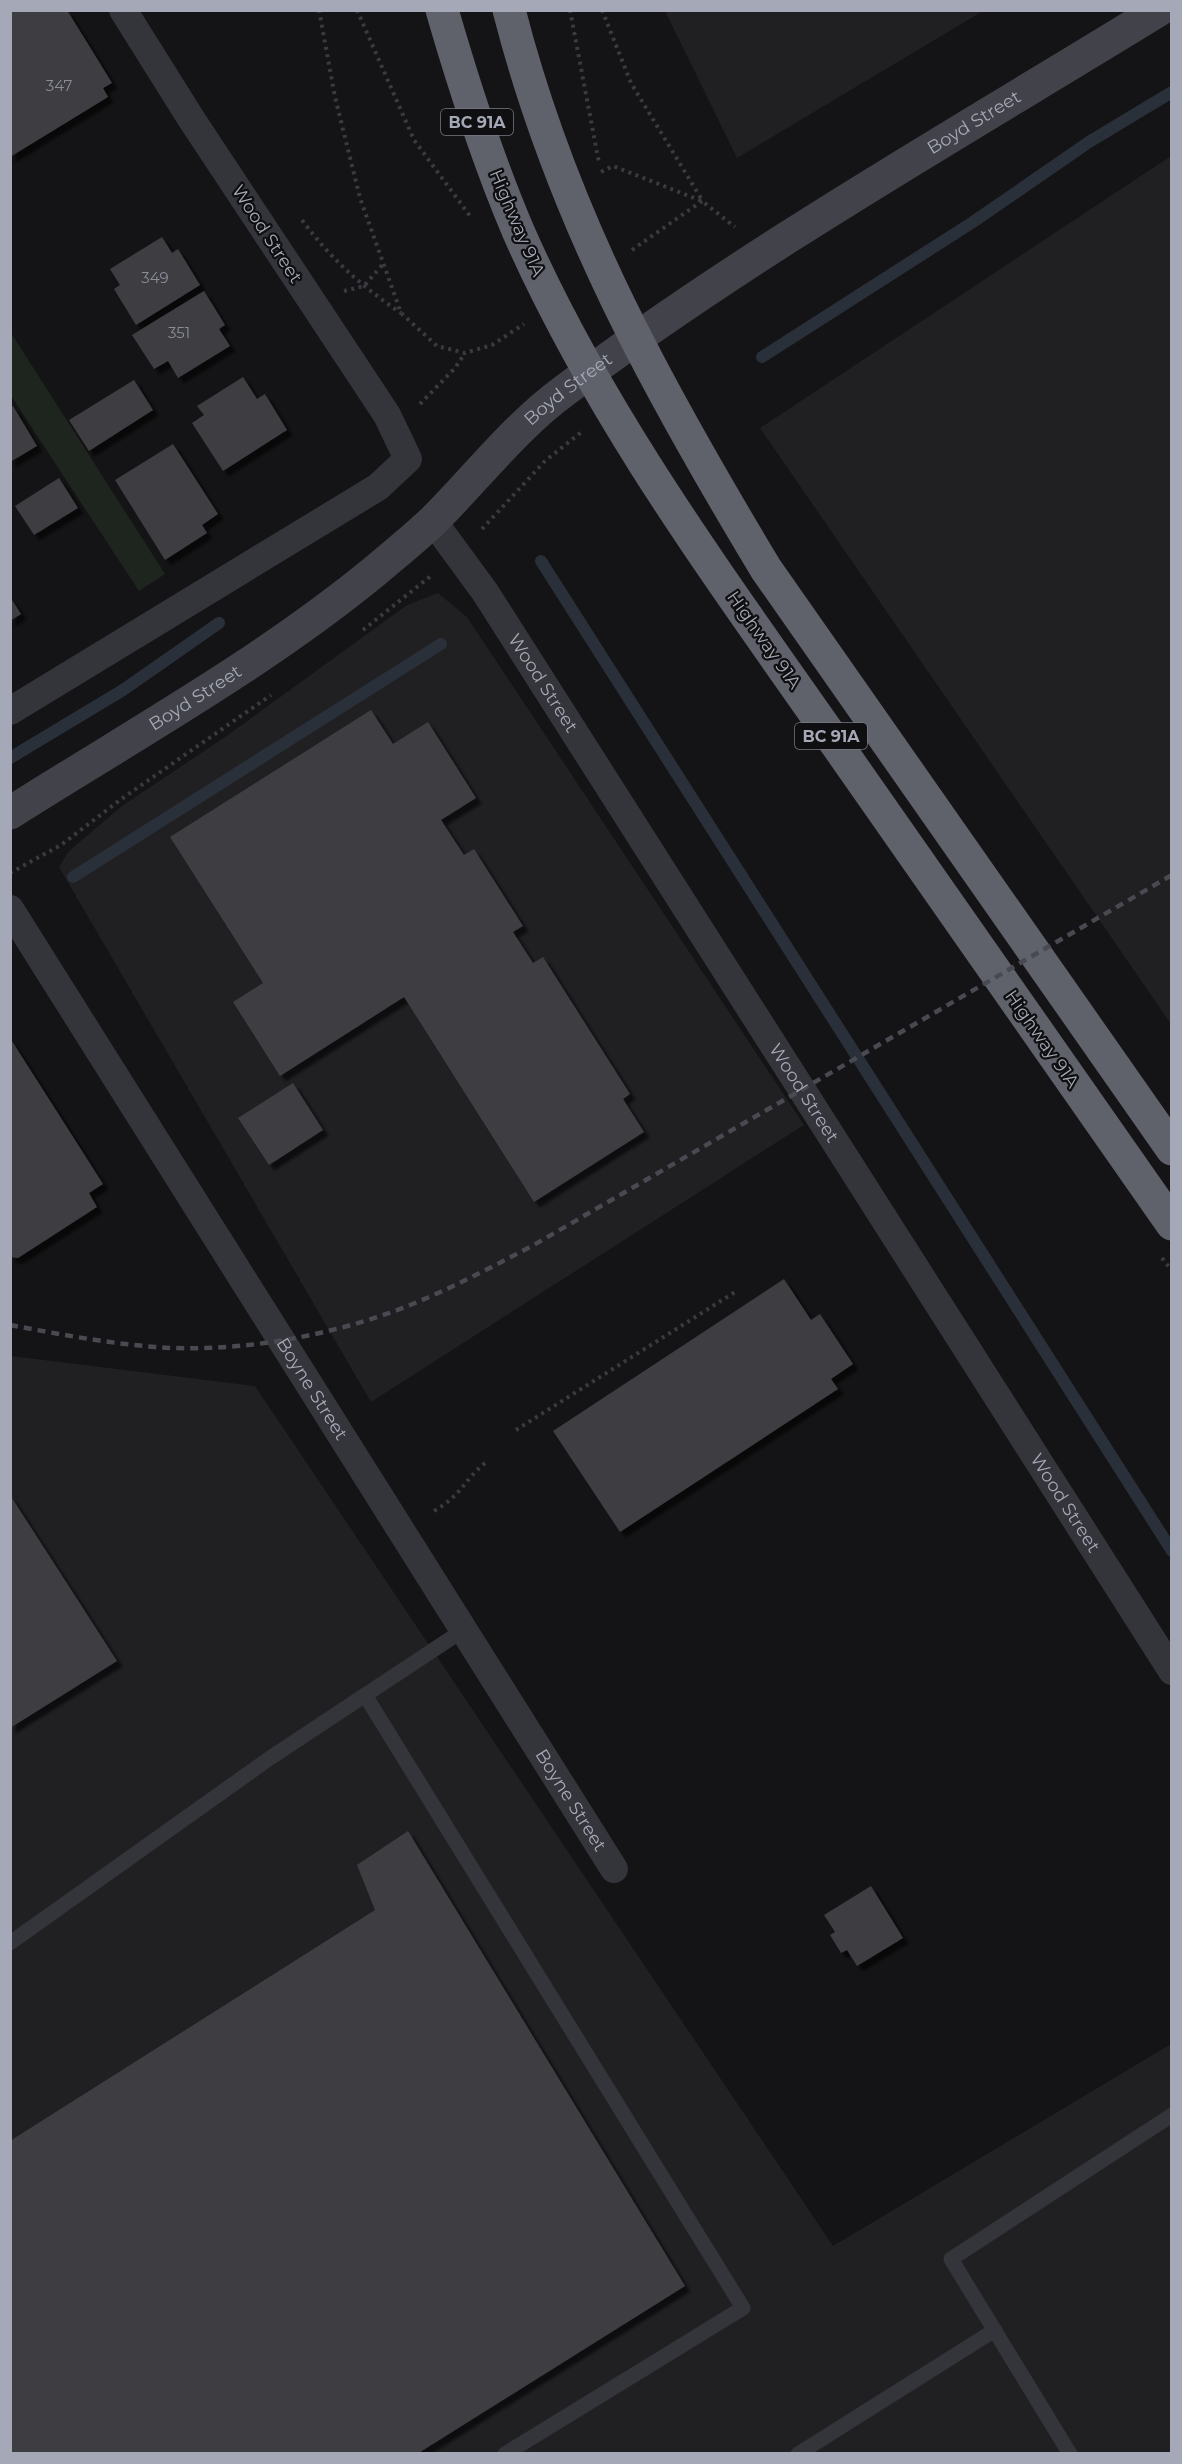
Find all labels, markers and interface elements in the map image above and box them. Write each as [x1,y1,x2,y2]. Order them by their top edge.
house number: 347 [46,76,72,95]
street label: Boyd Street [923,86,1025,159]
road number: BC 91A [441,109,513,135]
street label: Highway 91A [485,166,550,280]
street label: Wood Street [227,181,307,287]
house number: 349 [141,268,169,287]
house number: 351 [168,323,190,342]
street label: Boyd Street [520,348,616,430]
street label: Highway 91A [722,587,806,693]
street label: Wood Street [503,630,583,737]
street label: Boyd Street [145,660,246,735]
road number: BC 91A [795,723,867,749]
street label: Highway 91A [1000,986,1084,1092]
street label: Wood Street [764,1039,844,1147]
street label: Boyne Street [272,1334,352,1444]
street label: Wood Street [1025,1449,1105,1557]
street label: Boyne Street [530,1745,611,1855]

